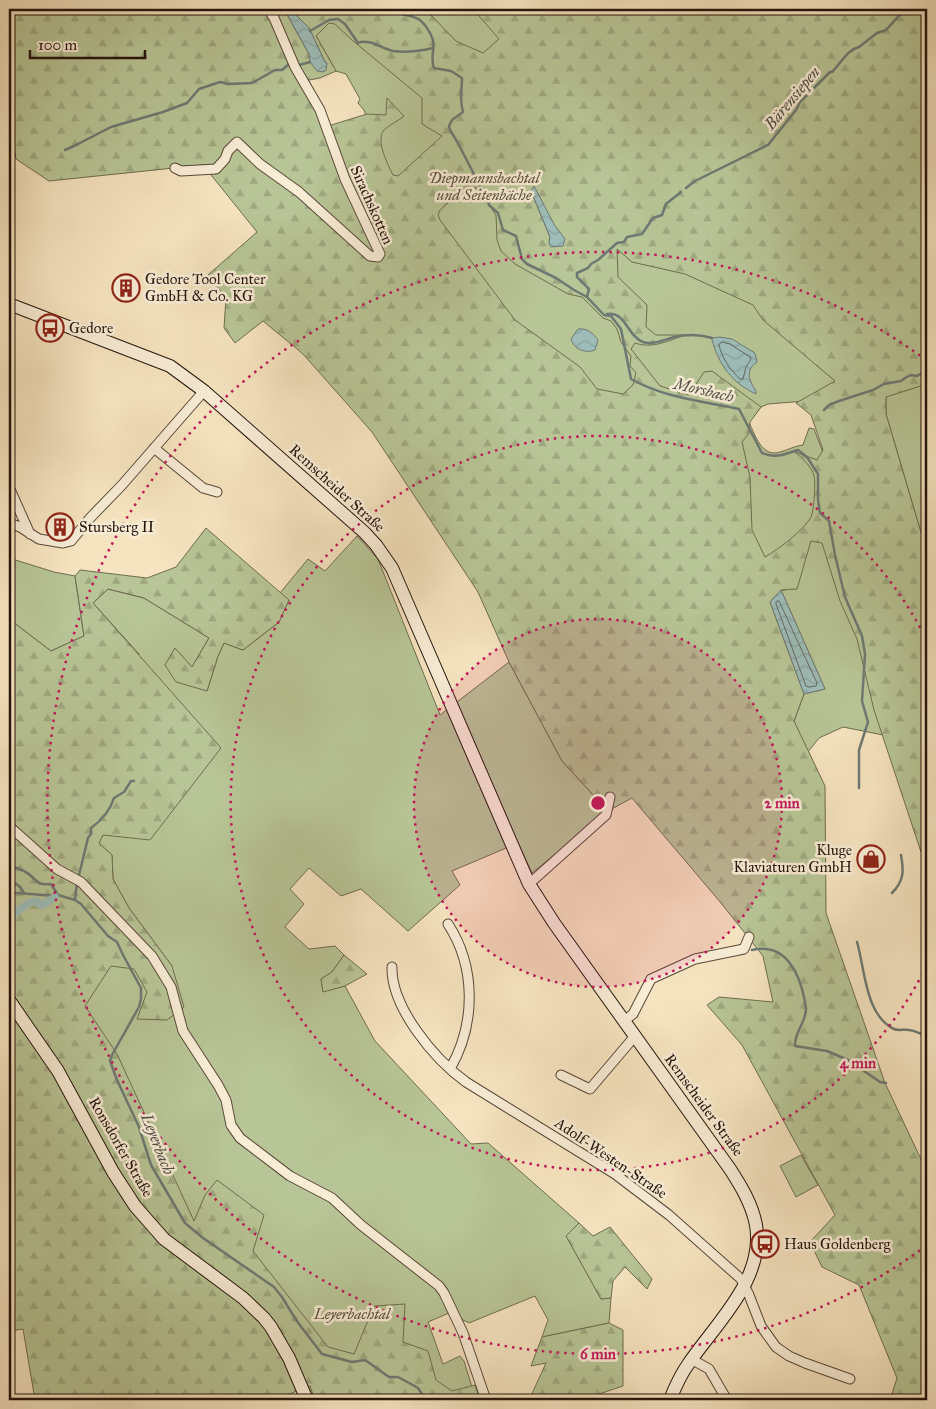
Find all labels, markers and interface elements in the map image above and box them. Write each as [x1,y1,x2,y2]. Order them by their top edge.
scale bar [30,28,145,60]
text: 100 m [38,36,78,54]
water label: Bärensiepen [760,62,825,135]
street label: Sirachskotten [347,163,397,247]
park label: Diepmannsbachtal und Seitenbäche [429,169,541,204]
place label: Gedore Tool Center GmbH & Co. KG [145,270,266,305]
building icon: Gedore Tool Center GmbH & Co. KG [111,273,141,303]
bus stop icon: Gedore [35,313,65,343]
place label: Gedore [69,319,113,337]
water label: Morsbach [670,373,736,406]
street label: Remscheider Straße [286,440,388,536]
building icon: Stursberg II [45,512,75,542]
place label: Stursberg II [79,518,154,536]
centre of rings [589,794,607,812]
text: 2 min [764,794,801,812]
place label: Kluge Klaviaturen GmbH [733,841,852,876]
shop icon: Kluge Klaviaturen GmbH [856,844,886,874]
street label: Remscheider Straße [661,1050,747,1160]
text: 4 min [840,1054,877,1073]
street label: Ronsdorfer Straße [85,1094,157,1200]
water label: Leyerbach [137,1110,179,1178]
street label: Adolf-Westen-Straße [551,1113,671,1202]
bus stop icon: Haus Goldenberg [750,1229,780,1259]
place label: Haus Goldenberg [784,1235,892,1253]
park label: Leyerbachtal [313,1305,392,1323]
text: 6 min [580,1345,617,1363]

